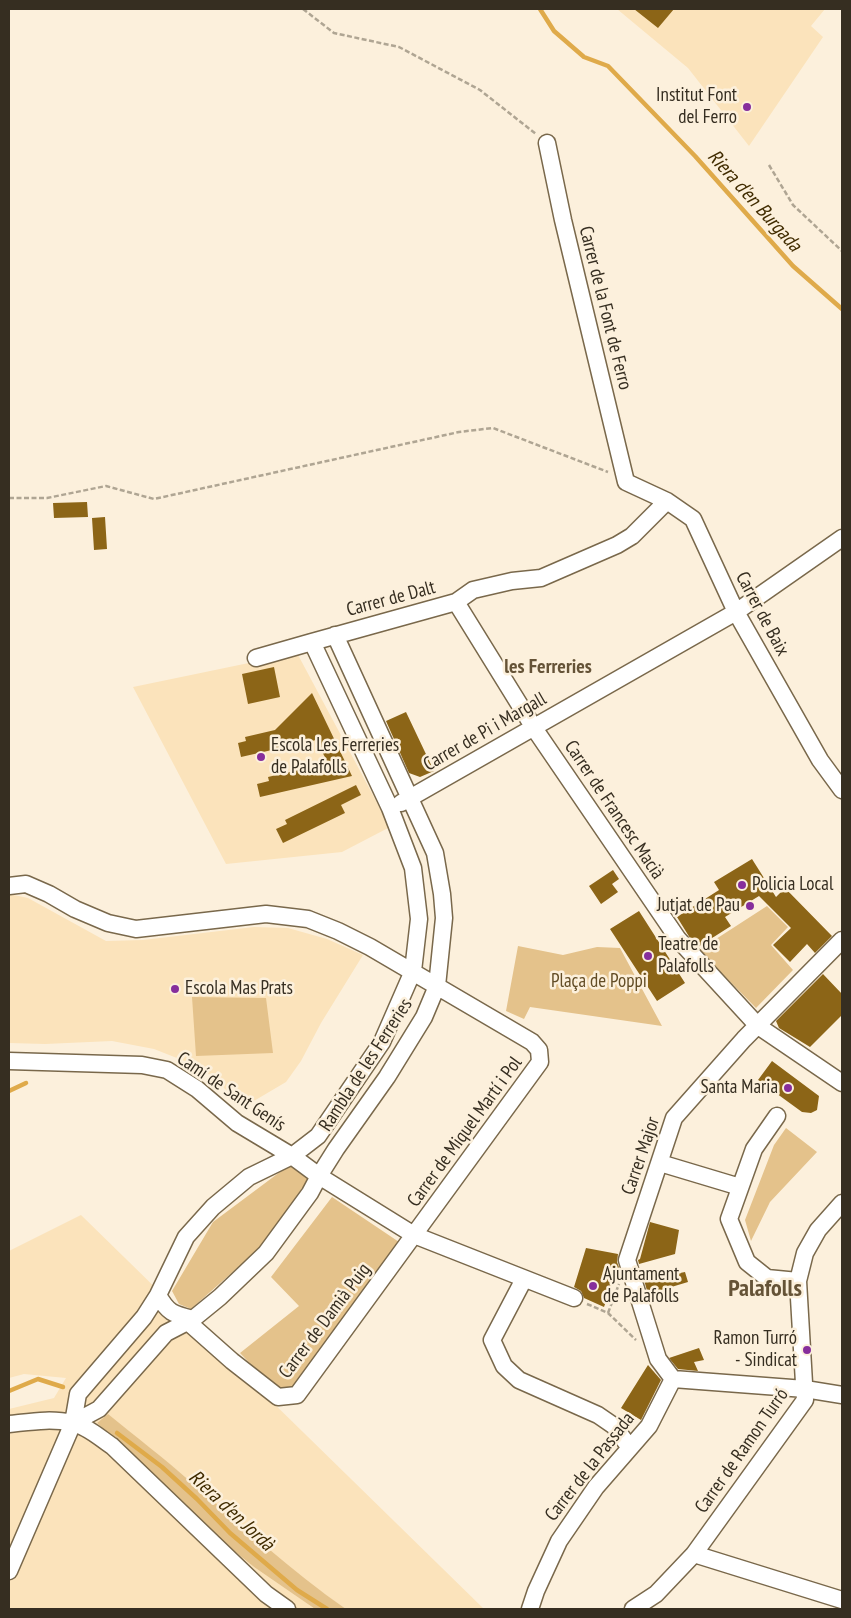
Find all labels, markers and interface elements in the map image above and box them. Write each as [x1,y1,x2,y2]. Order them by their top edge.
place label: Institut Font del Ferro [656,85,737,129]
marker: Institut Font del Ferro [741,101,753,113]
water label: Riera d'en Burgada [702,145,806,257]
street label: Carrer de la Font de Ferro [574,224,636,392]
street label: Carrer de Baix [730,568,794,660]
street label: Carrer de Dalt [344,576,438,622]
district label: les Ferreries [504,655,592,679]
street label: Carrer de Pi i Margall [420,688,550,776]
place label: Escola Les Ferreries de Palafolls [271,735,399,779]
street label: Carrer de Francesc Macià [559,736,669,884]
marker: Escola Les Ferreries de Palafolls [255,751,267,763]
place label: Policia Local [752,874,833,896]
marker: Policia Local [736,879,748,891]
place label: Jutjat de Pau [657,895,740,917]
marker: Jutjat de Pau [744,900,756,912]
place label: Teatre de Palafolls [658,934,718,978]
marker: Teatre de Palafolls [642,950,654,962]
park label: Plaça de Poppi [551,971,647,993]
place label: Escola Mas Prats [185,978,293,1000]
marker: Escola Mas Prats [169,983,181,995]
street label: Rambla de les Ferreries [315,994,417,1136]
street label: Camí de Sant Genís [172,1047,290,1137]
street label: Carrer de Miquel Martí i Pol [403,1052,527,1212]
place label: Santa Maria [700,1077,778,1099]
marker: Santa Maria [782,1082,794,1094]
street label: Carrer Major [617,1114,665,1198]
street label: Carrer de Damià Puig [274,1259,376,1383]
place label: Ajuntament de Palafolls [603,1264,679,1308]
district label: Palafolls [728,1275,802,1303]
marker: Ajuntament de Palafolls [587,1280,599,1292]
place label: Ramon Turró - Sindicat [714,1328,797,1372]
marker: Ramon Turró - Sindicat [801,1344,813,1356]
street label: Carrer de Ramon Turró [690,1384,794,1518]
street label: Carrer de la Passada [540,1408,640,1526]
water label: Riera d'en Jordà [184,1466,278,1556]

